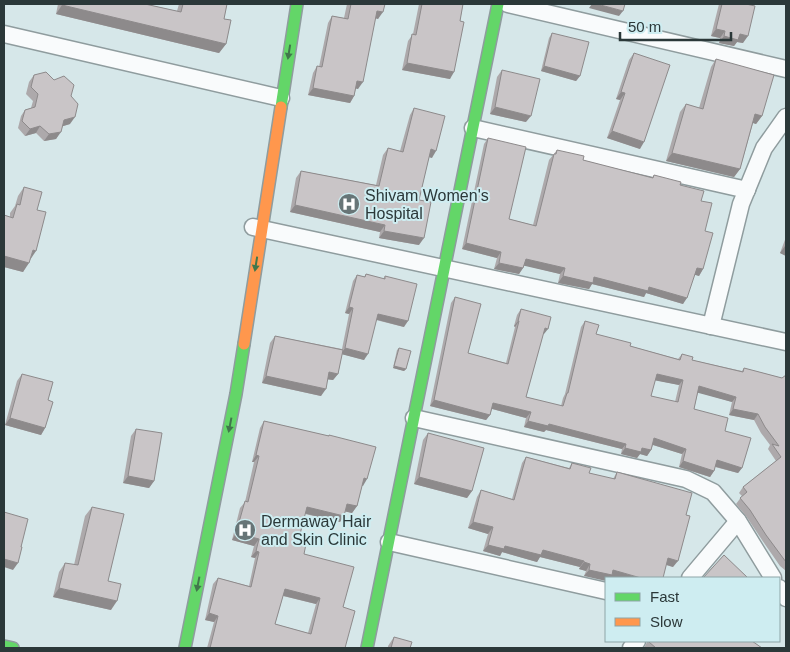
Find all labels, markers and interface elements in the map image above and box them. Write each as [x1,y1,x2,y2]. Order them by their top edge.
scale bar [620,10,731,42]
text: 50 m [628,18,661,35]
one-way arrow [284,44,292,60]
place label: Shivam Women's Hospital [365,187,489,222]
hospital icon: Shivam Women's Hospital [337,192,361,216]
one-way arrow [252,257,260,273]
one-way arrow [226,417,234,432]
place label: Dermaway Hair and Skin Clinic [261,513,372,548]
hospital icon: Dermaway Hair and Skin Clinic [233,518,257,542]
one-way arrow [194,576,202,592]
legend [605,577,780,642]
text: Fast [650,588,680,605]
text: Slow [650,613,683,630]

